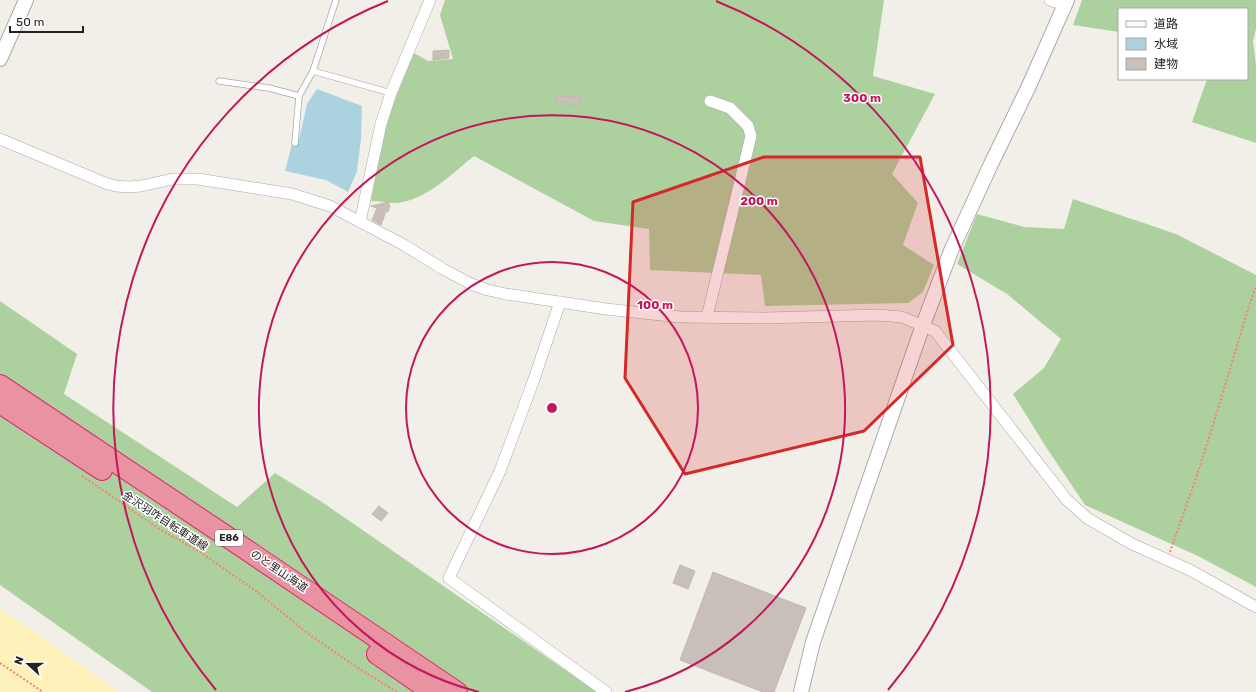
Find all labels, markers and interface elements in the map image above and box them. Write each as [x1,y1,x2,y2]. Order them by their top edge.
scale bar [10,8,83,34]
legend [1118,8,1248,80]
text: 50 m [16,15,44,29]
text: 道路 [1154,17,1178,31]
text: 水域 [1154,37,1178,51]
text: 建物 [1154,57,1178,71]
text: 300 m [843,91,881,105]
text: 200 m [740,194,778,208]
text: 100 m [637,298,673,312]
centre of rings [545,401,559,415]
street label: 金沢羽咋自転車道線 [120,489,210,553]
road number: E86 [215,530,243,546]
street label: のと里山海道 [248,547,310,595]
north arrow [8,644,48,684]
text: N [12,654,27,667]

